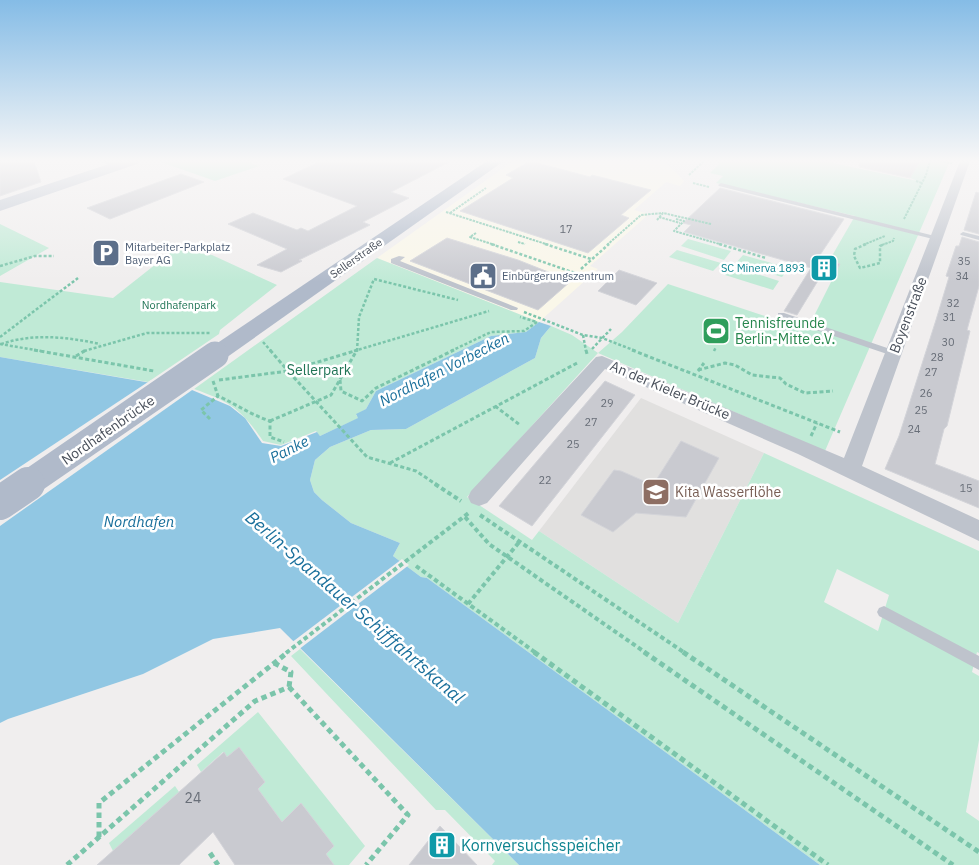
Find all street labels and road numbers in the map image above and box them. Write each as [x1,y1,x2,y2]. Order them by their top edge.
street label: Sellerstraße [327,235,385,281]
street label: Boyenstraße [885,274,931,356]
street label: An der Kieler Brücke [607,357,733,424]
street label: Nordhafenbrücke [58,391,158,469]

